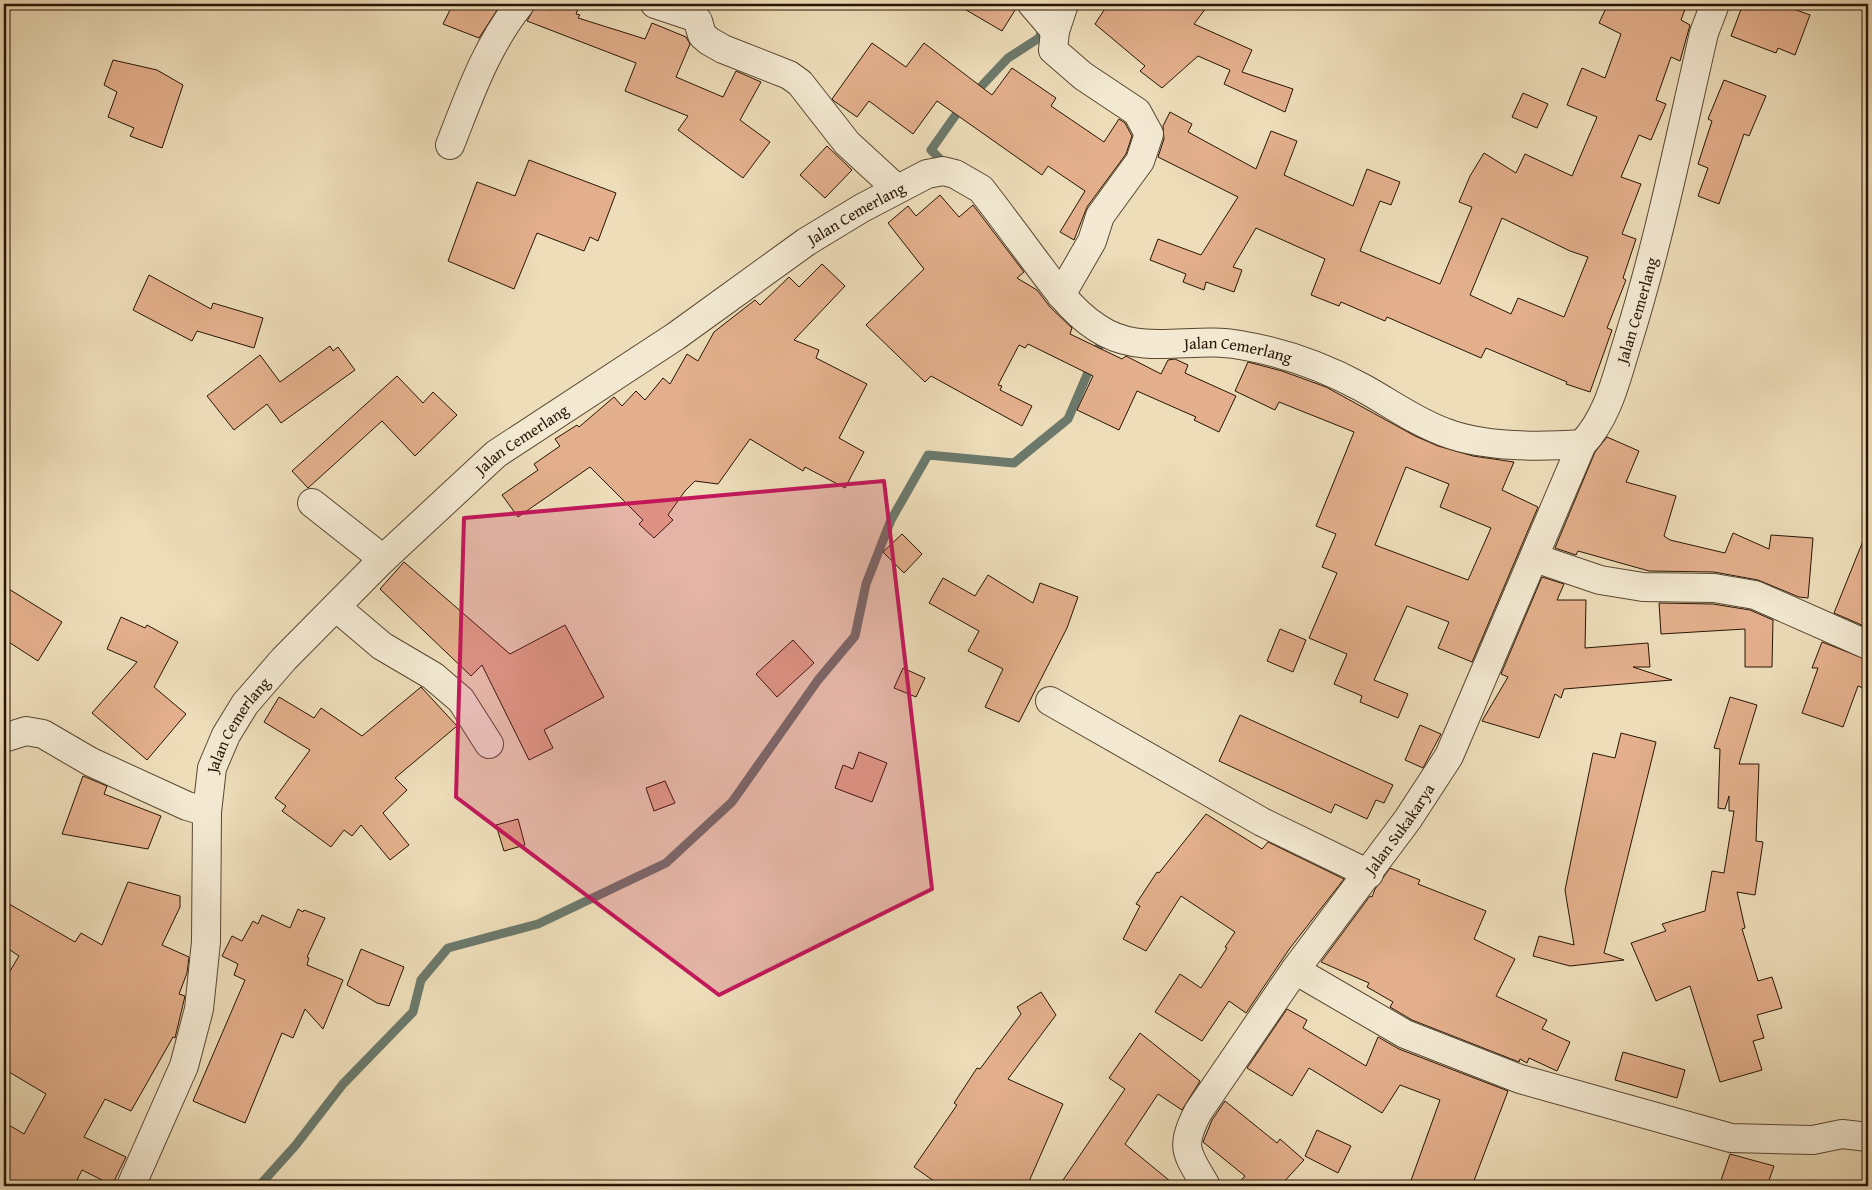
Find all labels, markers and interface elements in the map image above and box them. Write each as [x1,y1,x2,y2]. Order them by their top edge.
street label: Jalan Cemerlang [801,176,909,252]
street label: Jalan Cemerlang [1609,255,1663,368]
street label: Jalan Cemerlang [1181,330,1295,369]
street label: Jalan Cemerlang [468,398,573,481]
street label: Jalan Cemerlang [199,671,276,776]
street label: Jalan Sukakarya [1357,778,1440,881]

